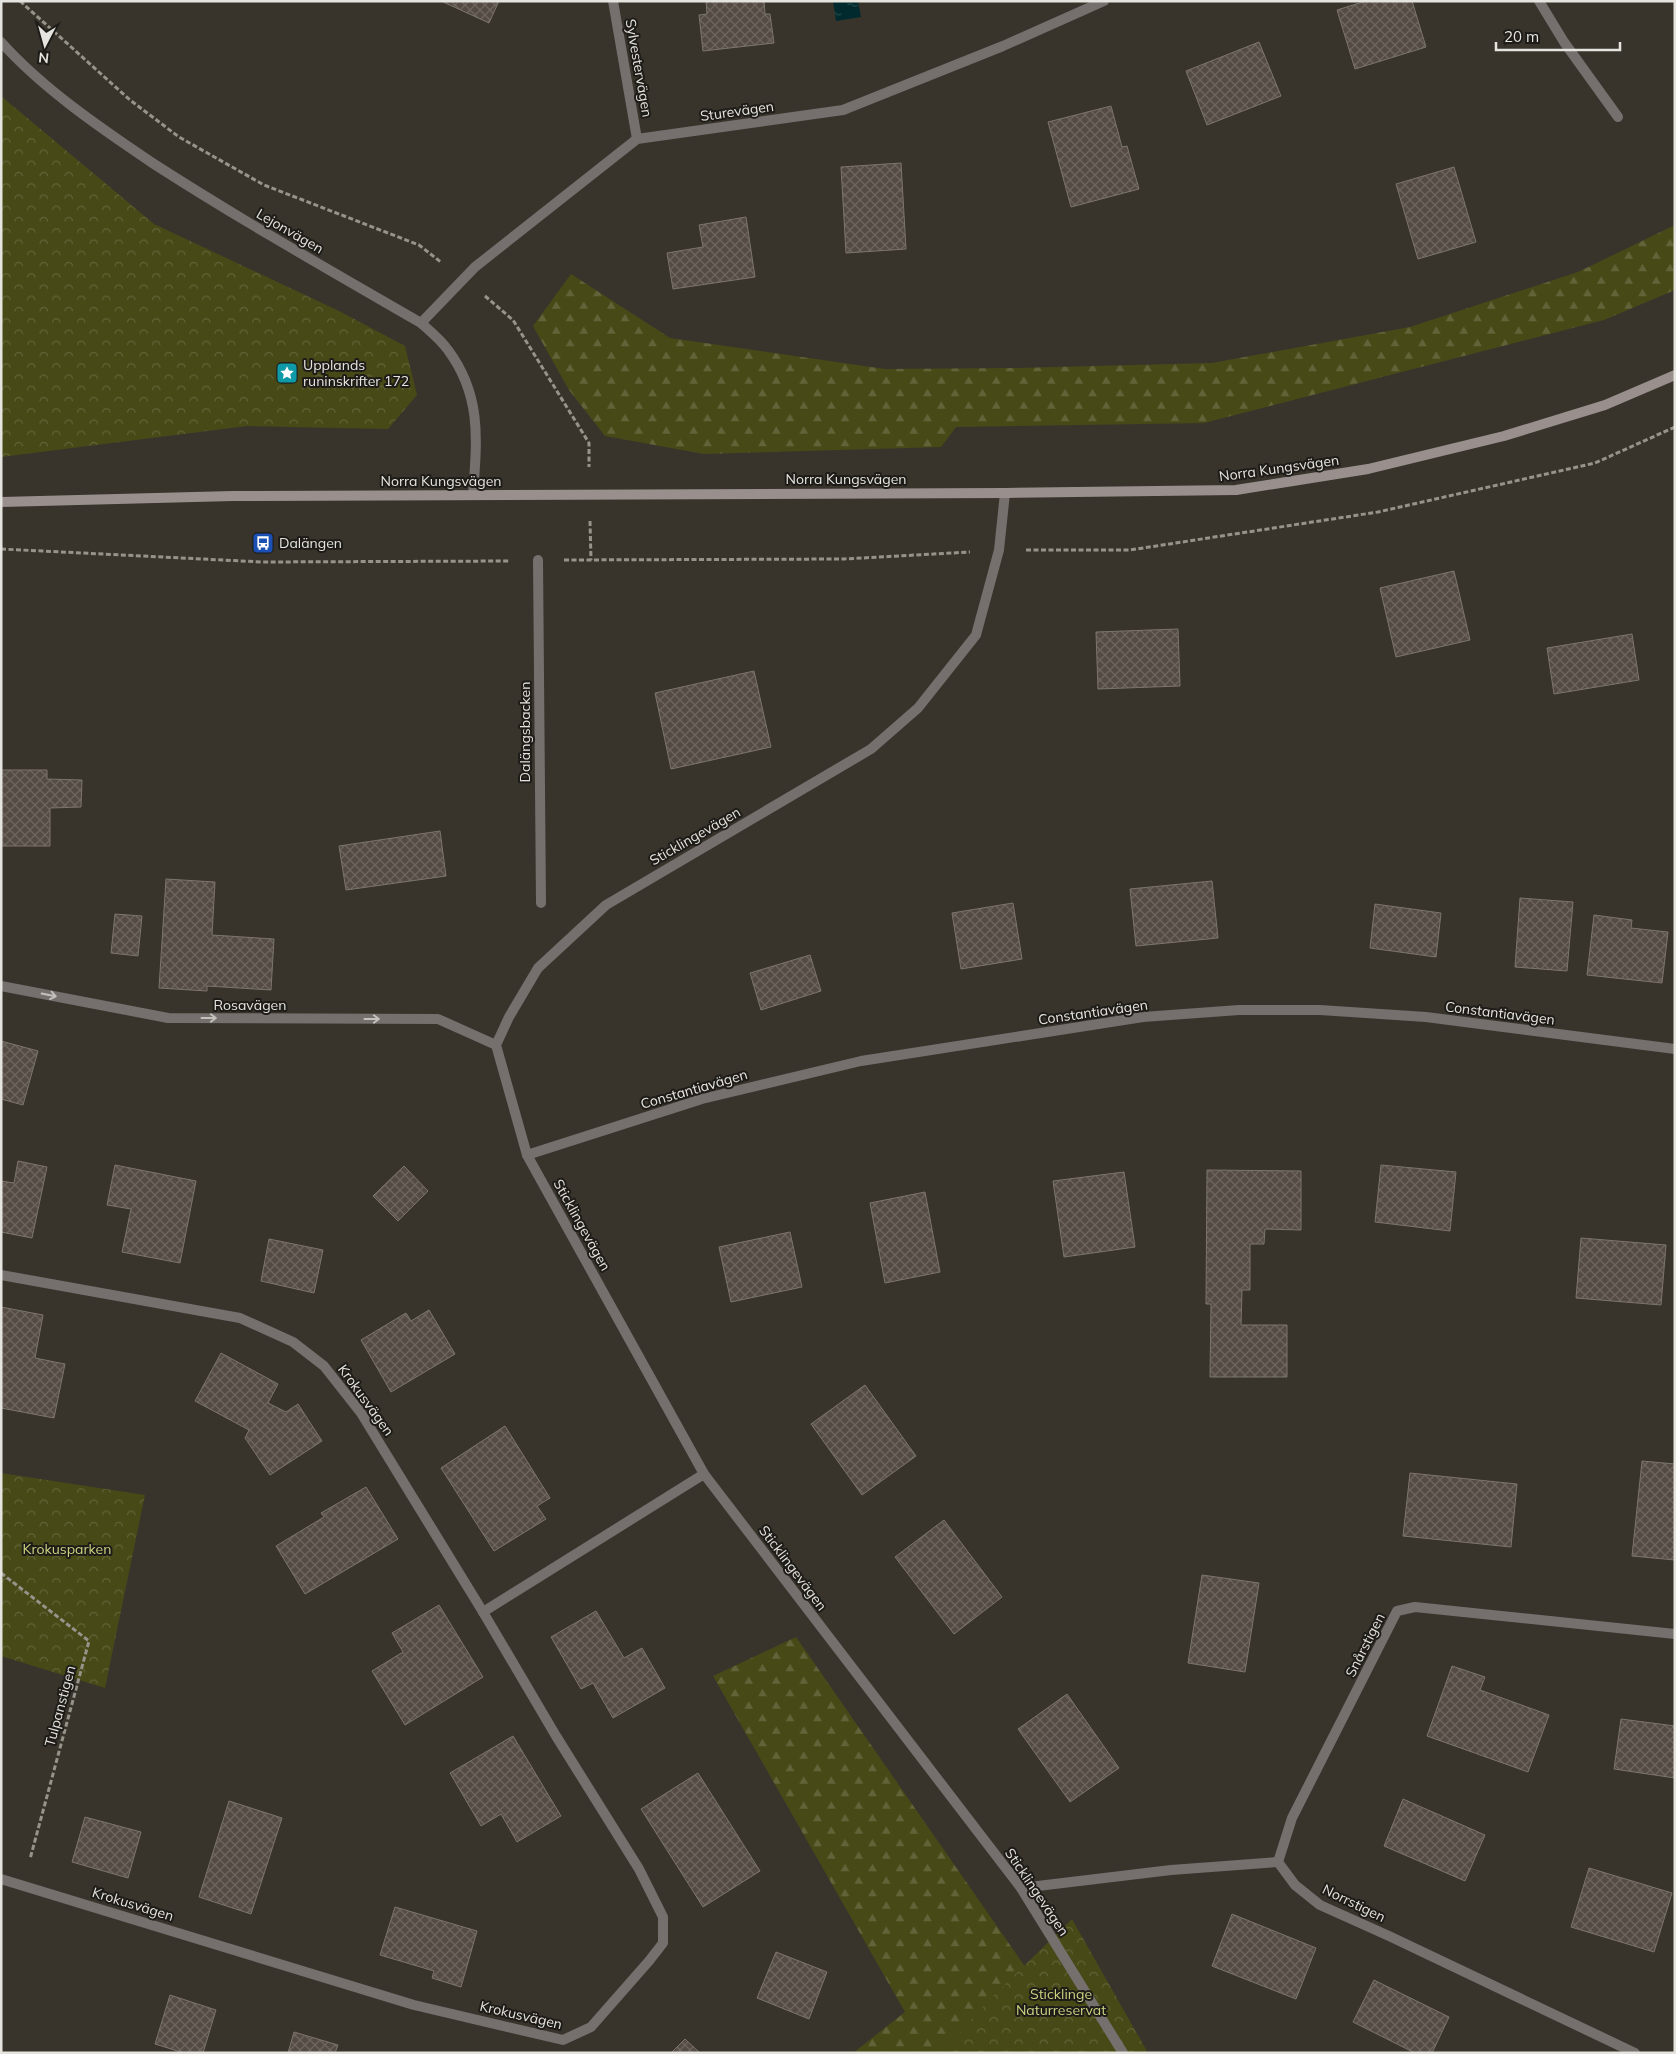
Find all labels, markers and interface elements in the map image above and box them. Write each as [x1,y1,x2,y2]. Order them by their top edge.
street label: Sylvestervägen [622,18,656,118]
north arrow [20,20,70,70]
scale bar [1496,20,1620,52]
text: 20 m [1504,27,1539,46]
text: N [37,48,50,67]
street label: Sturevägen [699,97,775,125]
street label: Lejonvägen [253,205,327,257]
place label: Upplands runinskrifter 172 [303,356,409,390]
place icon: Upplands runinskrifter 172 [275,361,299,385]
street label: Norra Kungsvägen [1218,451,1340,485]
street label: Norra Kungsvägen [786,470,906,488]
street label: Norra Kungsvägen [381,472,501,490]
bus stop icon: Dalängen [251,531,275,555]
place label: Dalängen [279,534,342,552]
street label: Dalängsbacken [516,682,534,782]
street label: Sticklingevägen [646,803,744,869]
one-way arrow [41,991,57,1000]
street label: Constantiavägen [1037,995,1149,1029]
street label: Rosavägen [214,996,286,1014]
street label: Constantiavägen [1444,997,1556,1029]
one-way arrow [201,1013,217,1023]
one-way arrow [364,1014,380,1024]
street label: Constantiavägen [638,1065,750,1113]
street label: Sticklingevägen [549,1176,615,1274]
street label: Krokusvägen [334,1361,398,1439]
street label: Sticklingevägen [755,1522,831,1614]
park label: Krokusparken [23,1540,111,1558]
street label: Snårstigen [1341,1610,1389,1680]
street label: Tulpanstigen [41,1663,79,1749]
street label: Sticklingevägen [1001,1845,1073,1939]
street label: Norrstigen [1320,1880,1388,1926]
street label: Krokusvägen [90,1883,176,1925]
park label: Sticklinge Naturreservat [1016,1985,1106,2019]
street label: Krokusvägen [478,1997,564,2033]

